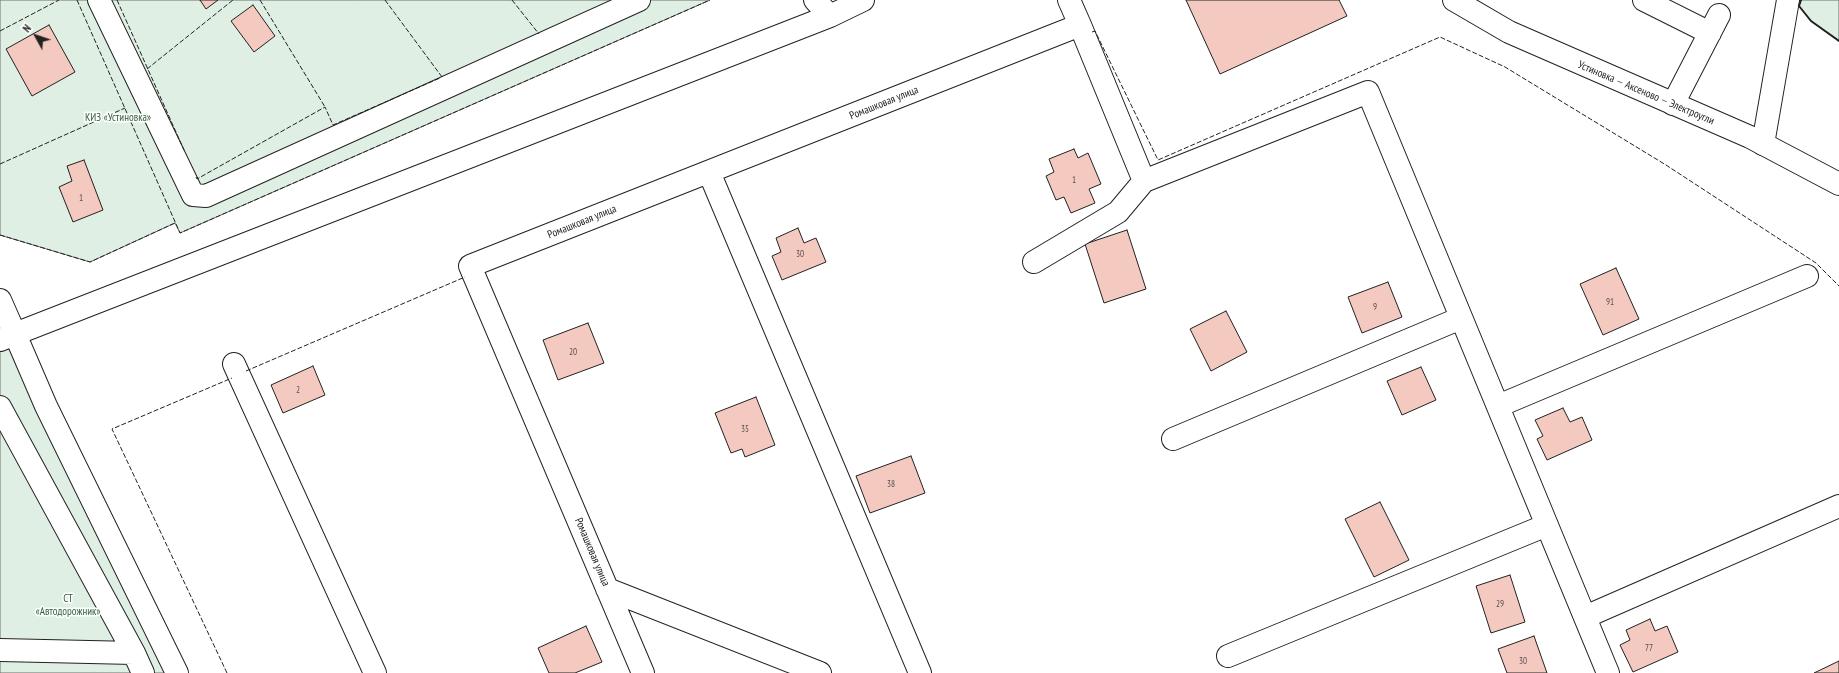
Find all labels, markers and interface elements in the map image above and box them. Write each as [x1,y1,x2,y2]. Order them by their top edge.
north arrow [16,16,56,56]
text: N [20,22,34,35]
street label: Устиновка — Аксеново — Электроугли [1576,58,1716,128]
street label: Ромашковая улица [848,83,920,123]
park label: КИЗ «Устиновка» [85,111,151,125]
house number: 1 [1072,175,1076,185]
house number: 1 [79,193,83,203]
street label: Ромашковая улица [546,202,618,242]
house number: 30 [796,249,804,259]
house number: 91 [1606,297,1614,307]
house number: 9 [1373,302,1377,312]
house number: 20 [569,347,577,357]
house number: 2 [296,385,300,395]
house number: 35 [741,424,749,434]
house number: 38 [887,479,895,489]
street label: Ромашковая улица [572,516,612,588]
park label: СТ «Автодорожник» [35,592,101,618]
house number: 29 [1496,599,1504,609]
house number: 77 [1645,643,1653,653]
house number: 30 [1519,656,1527,666]

